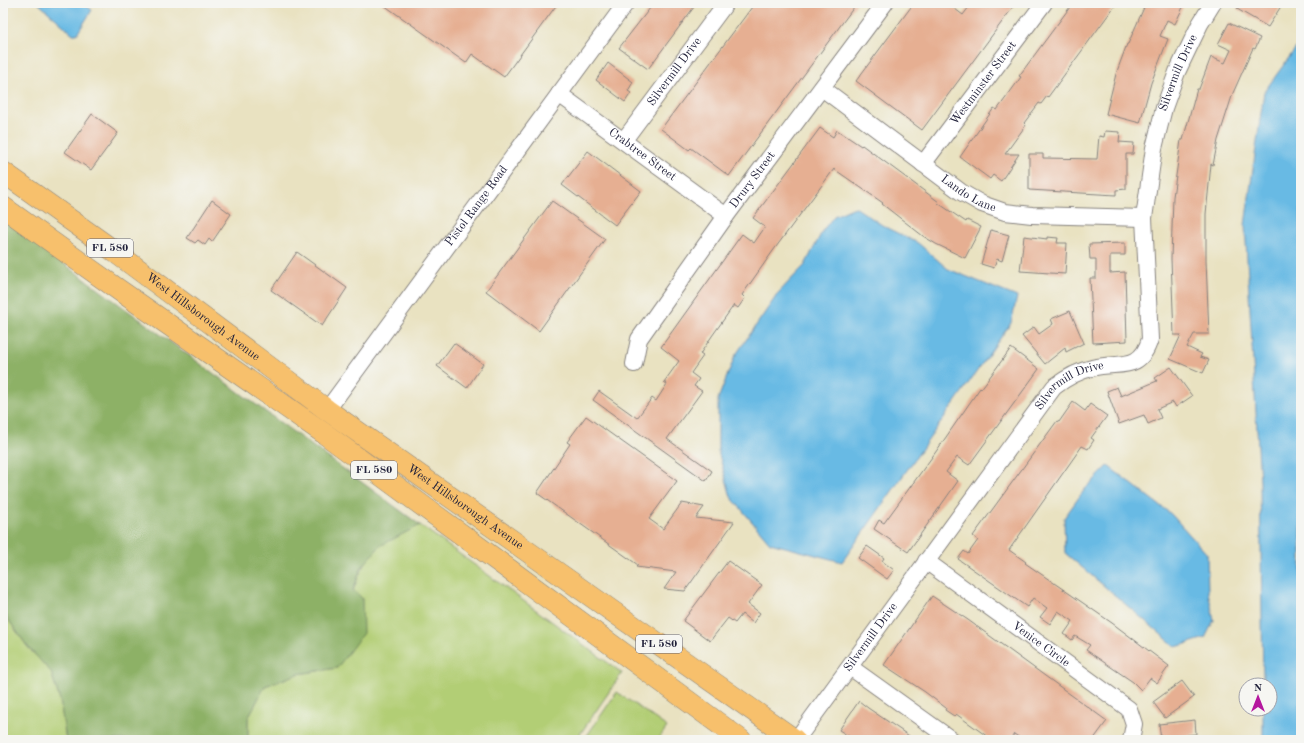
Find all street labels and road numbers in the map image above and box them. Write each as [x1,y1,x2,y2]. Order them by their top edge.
street label: Silvermill Drive [1157,33,1200,113]
street label: Silvermill Drive [646,35,704,108]
street label: Westminster Street [949,39,1019,127]
street label: Crabtree Street [606,126,678,183]
street label: Drury Street [728,150,778,211]
street label: Pistol Range Road [443,164,510,249]
street label: Lando Lane [938,173,998,215]
road number: FL 580 [87,239,133,257]
street label: West Hillsborough Avenue [144,271,262,364]
street label: Silvermill Drive [1033,360,1105,412]
road number: FL 580 [351,461,397,479]
street label: West Hillsborough Avenue [405,463,525,552]
street label: Silvermill Drive [842,601,900,674]
street label: Venice Circle [1010,620,1072,670]
road number: FL 580 [636,635,682,653]

